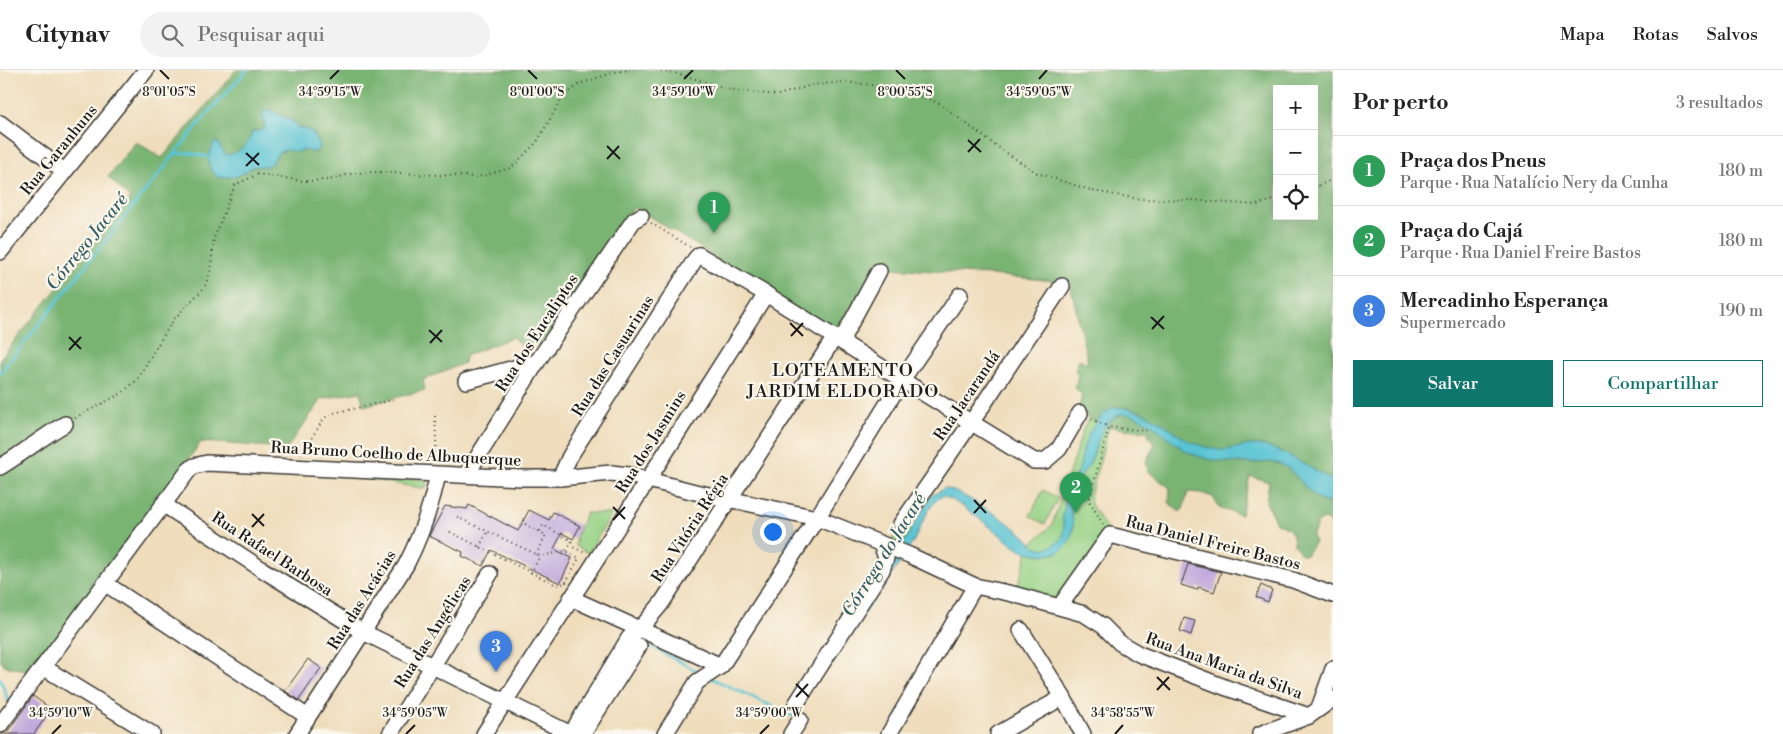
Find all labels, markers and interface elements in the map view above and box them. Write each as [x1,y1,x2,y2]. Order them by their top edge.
search box [140,12,490,57]
text: Citynav [25,20,110,50]
icon: search [158,21,186,49]
text: Pesquisar aqui [198,23,325,47]
text: Mapa [1560,23,1605,46]
text: Rotas [1633,23,1679,46]
text: Salvos [1707,23,1758,46]
text: 8°01'05"S [142,85,196,100]
text: 34°59'15"W [299,85,362,100]
text: 8°01'00"S [510,85,564,100]
text: 34°59'10"W [652,85,717,100]
text: 8°00'55"S [877,85,933,100]
text: 34°59'05"W [1006,85,1073,100]
map controls [1273,85,1318,220]
button: + [1273,85,1318,130]
text: Por perto [1353,90,1449,116]
text: 3 resultados [1676,93,1763,113]
street label: Rua Garanhuns [16,101,102,199]
button: − [1273,130,1318,175]
text: Praça dos Pneus [1400,149,1546,173]
text: 1 [1365,161,1373,181]
text: 180 m [1719,161,1763,181]
text: Parque · Rua Natalício Nery da Cunha [1400,173,1668,193]
button: locate [1273,175,1318,220]
water label: Córrego Jacaré [41,188,134,295]
pin: 1 [698,192,730,233]
text: Praça do Cajá [1400,219,1523,243]
text: 2 [1364,231,1374,251]
text: 180 m [1719,231,1763,251]
text: Parque · Rua Daniel Freire Bastos [1400,243,1641,263]
street label: Rua dos Eucaliptos [491,270,583,396]
text: Mercadinho Esperança [1400,289,1608,313]
street label: Rua das Casuarinas [568,292,658,420]
text: 3 [1364,301,1374,321]
text: 190 m [1719,301,1763,321]
text: Supermercado [1400,313,1506,333]
street label: Rua Jacarandá [930,346,1005,445]
district label: LOTEAMENTO JARDIM ELDORADO [746,359,939,403]
button: Salvar [1353,360,1553,407]
button: Compartilhar [1563,360,1763,407]
street label: Rua dos Jasmins [611,387,691,497]
street label: Rua Bruno Coelho de Albuquerque [270,437,522,471]
street label: Rua Vitória Régia [647,469,733,586]
pin: 2 [1060,472,1092,513]
water label: Córrego do Jacaré [837,488,932,621]
street label: Rua Rafael Barbosa [208,507,337,601]
street label: Rua Daniel Freire Bastos [1123,512,1303,574]
your location [760,519,786,545]
street label: Rua das Acácias [323,546,401,654]
street label: Rua das Angélicas [390,572,476,692]
street label: Rua Ana Maria da Silva [1143,628,1306,704]
pin: 3 [480,631,512,672]
text: 34°59'10"W [29,706,94,721]
text: 34°59'05"W [382,706,449,721]
text: 34°59'00"W [736,706,803,721]
text: 34°58'55"W [1091,706,1156,721]

